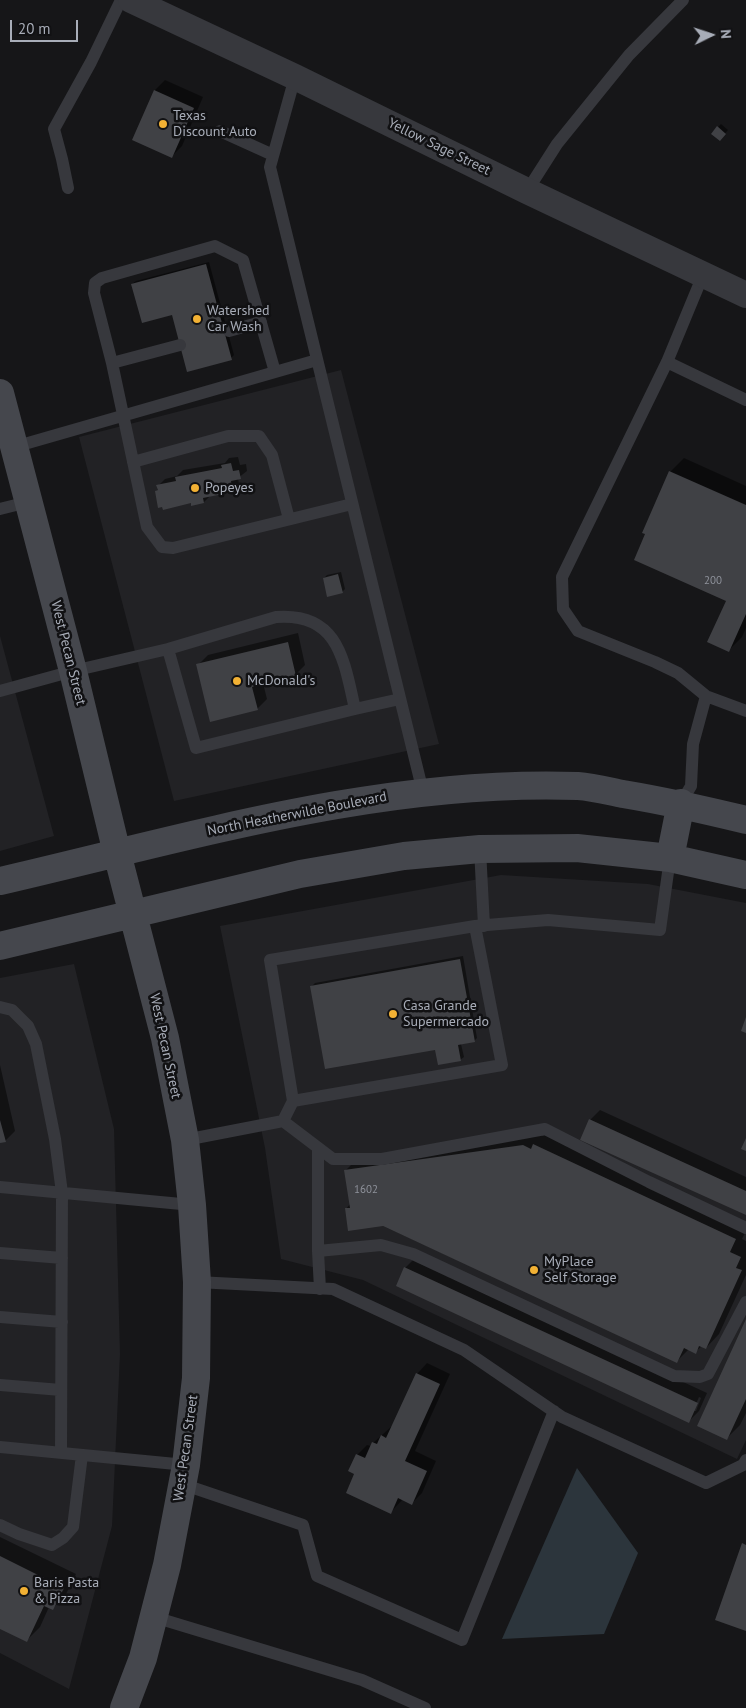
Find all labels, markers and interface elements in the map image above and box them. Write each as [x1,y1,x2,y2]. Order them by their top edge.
scale bar [12,10,80,42]
north arrow [686,10,736,60]
text: 20 m [18,19,51,38]
text: N [717,29,735,39]
place label: Texas Discount Auto [173,108,257,140]
street label: Yellow Sage Street [385,115,493,179]
marker: Texas Discount Auto [157,118,169,130]
place label: Watershed Car Wash [207,303,270,336]
marker: Watershed Car Wash [191,313,203,325]
place label: Popeyes [205,480,254,496]
marker: Popeyes [189,482,201,494]
house number: 200 [704,574,722,588]
street label: West Pecan Street [47,599,89,707]
place label: McDonald's [247,673,315,689]
marker: McDonald's [231,675,243,687]
street label: North Heatherwilde Boulevard [206,788,388,840]
street label: West Pecan Street [146,992,184,1100]
place label: Casa Grande Supermercado [403,998,489,1030]
marker: Casa Grande Supermercado [387,1008,399,1020]
house number: 1602 [354,1183,378,1197]
place label: MyPlace Self Storage [544,1254,617,1286]
marker: MyPlace Self Storage [528,1264,540,1276]
street label: West Pecan Street [170,1394,202,1502]
place label: Baris Pasta & Pizza [34,1575,99,1608]
marker: Baris Pasta & Pizza [18,1585,30,1597]

